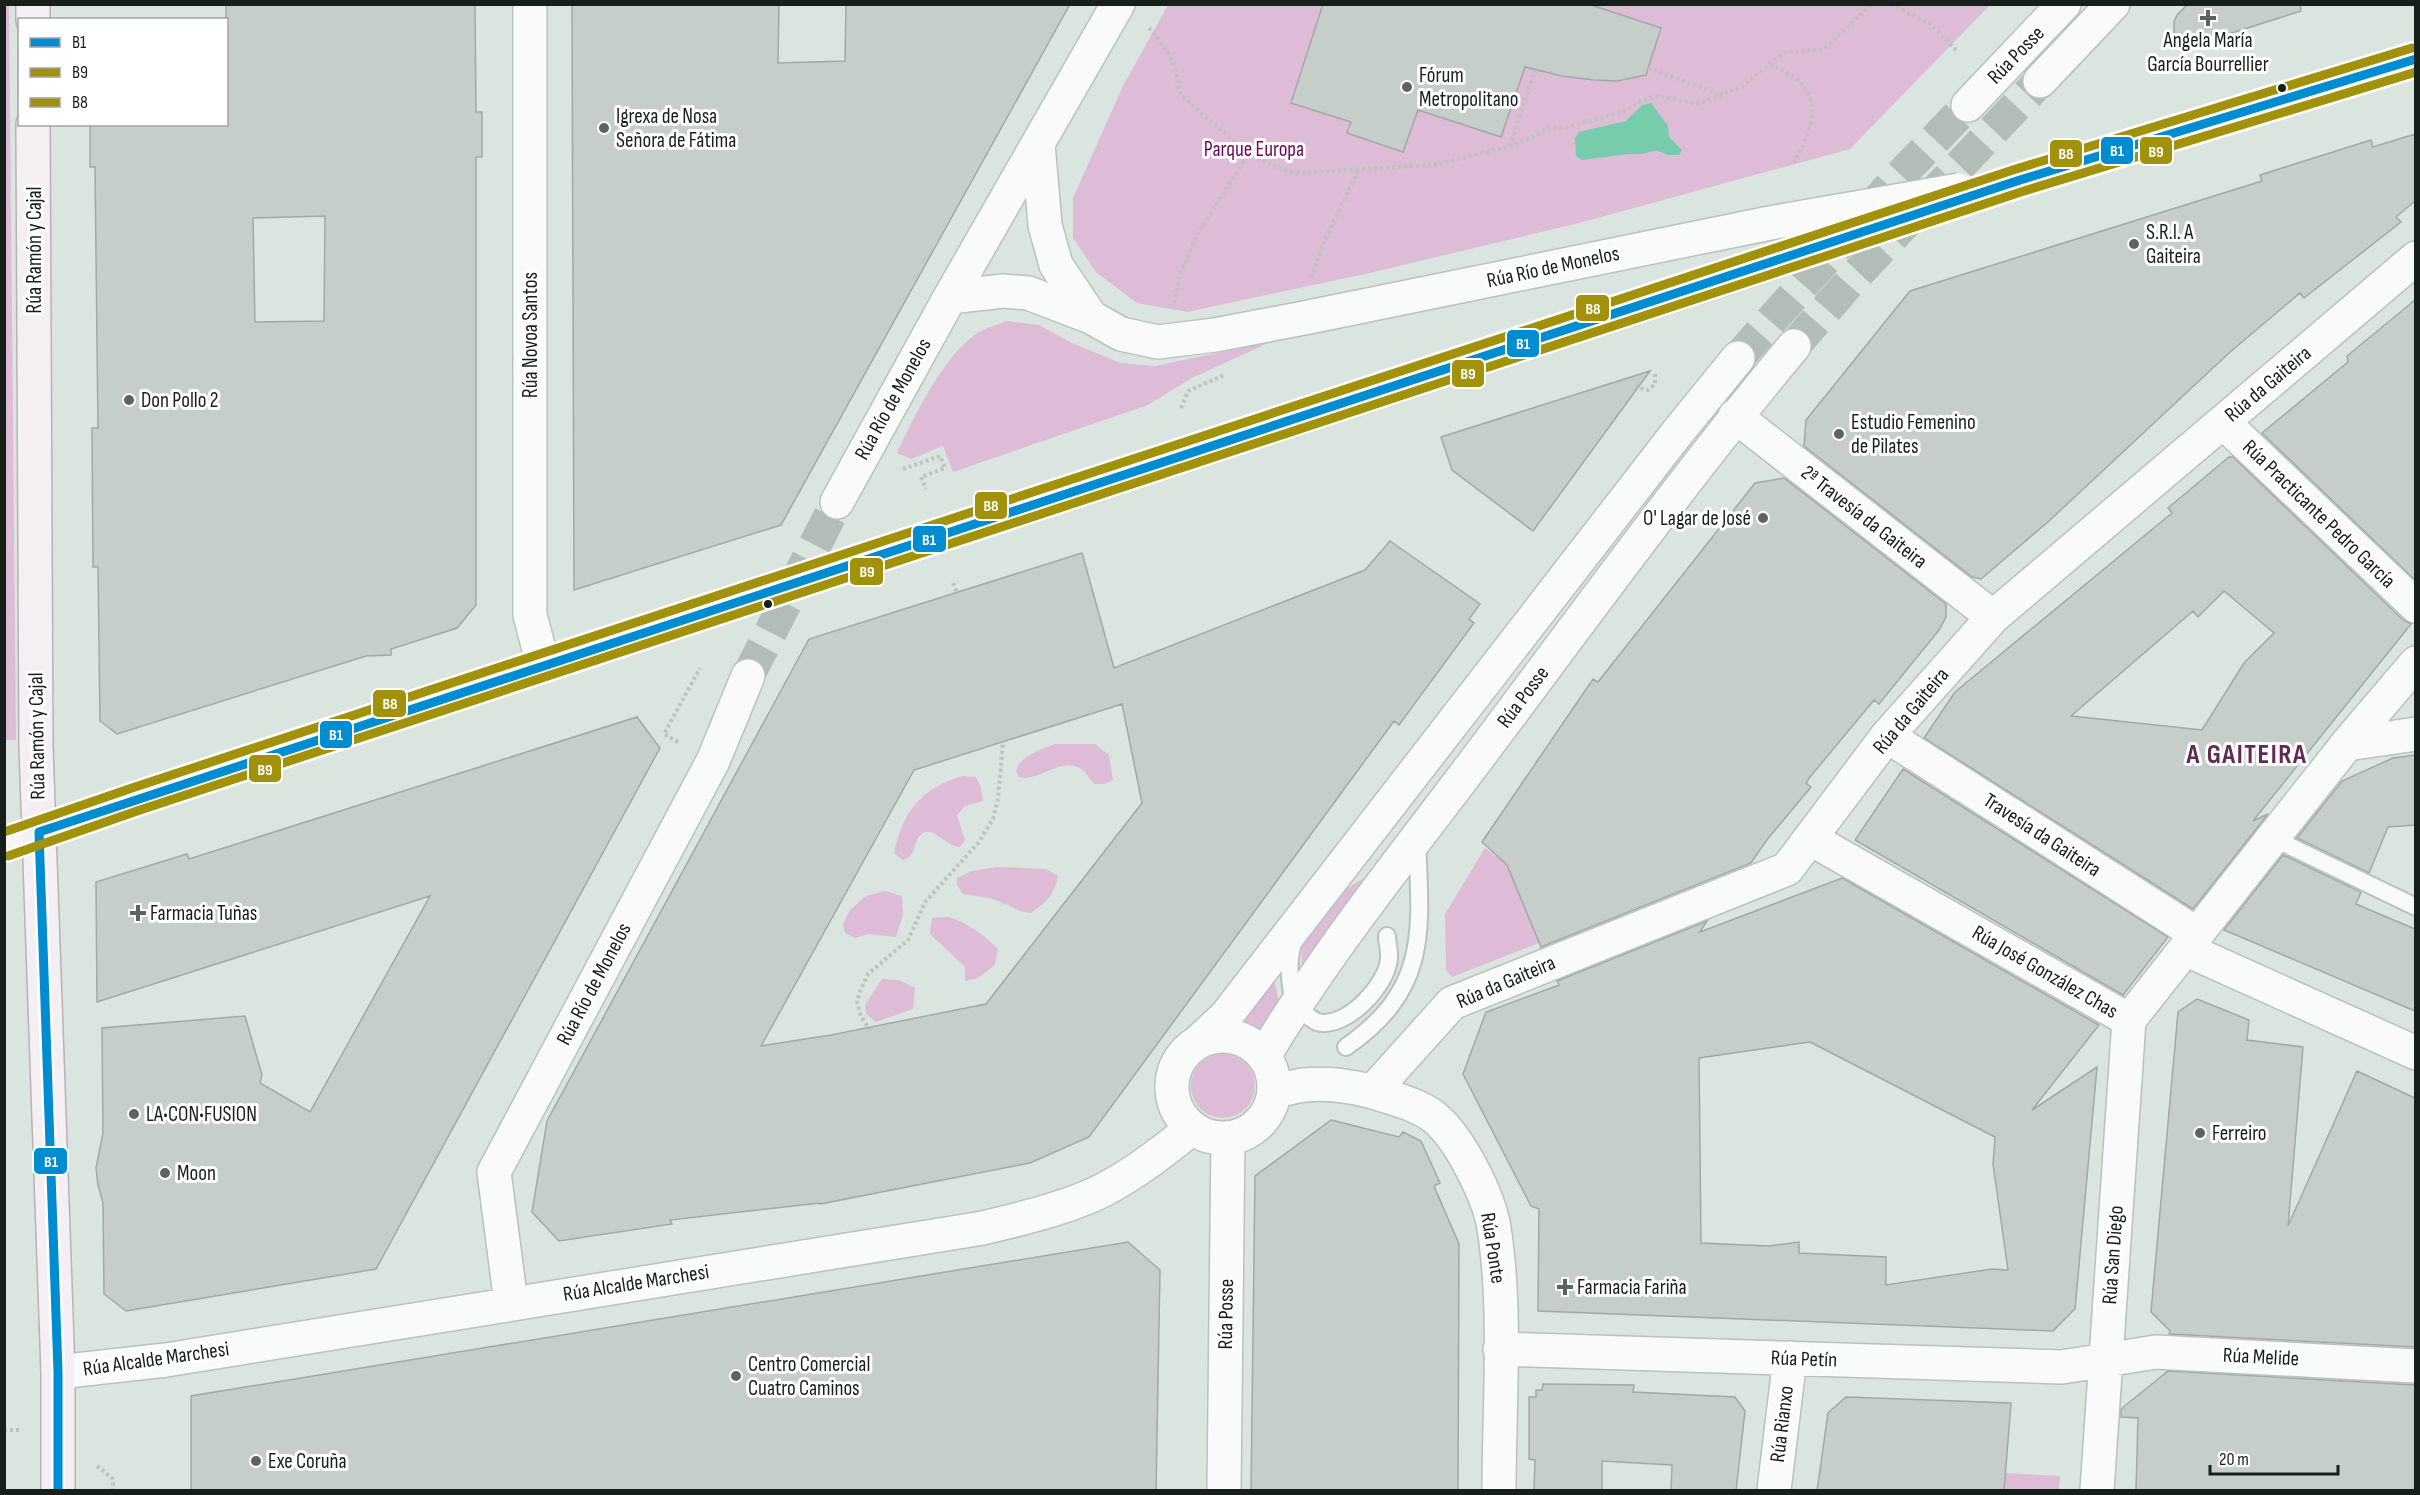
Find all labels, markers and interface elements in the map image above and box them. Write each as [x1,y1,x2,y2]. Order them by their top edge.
marker: Angela María García Bourrellier [2201,11,2215,25]
legend [18,18,228,126]
street label: Rúa Posse [1982,21,2050,89]
place label: Angela María García Bourrellier [2147,28,2269,77]
text: B1 [72,32,87,53]
text: B9 [72,62,88,83]
place label: Fórum Metropolitano [1419,63,1518,112]
marker: Fórum Metropolitano [1400,80,1414,94]
unlabelled marker [2276,82,2288,94]
text: B8 [72,92,88,113]
place label: Igrexa de Nosa Señora de Fátima [616,104,736,153]
marker: Igrexa de Nosa Señora de Fátima [597,121,611,135]
line badge: B1 [2100,136,2134,165]
line badge: B9 [2139,136,2173,165]
park label: Parque Europa [1204,137,1304,162]
line badge: B8 [2049,139,2083,168]
text: B1 [2110,142,2125,161]
text: B9 [2148,143,2164,162]
text: B8 [2058,145,2074,164]
street label: Rúa Ramón y Cajal [22,186,47,314]
place label: S.R.I. A Gaiteira [2146,220,2201,269]
marker: S.R.I. A Gaiteira [2127,237,2141,251]
street label: Rúa Río de Monelos [1484,241,1622,293]
street label: Rúa Novoa Santos [518,272,543,398]
line badge: B8 [1575,294,1610,322]
text: B8 [1585,300,1601,319]
line badge: B1 [1506,329,1540,358]
street label: Rúa Río de Monelos [849,334,937,464]
text: B1 [1516,335,1531,354]
street label: Rúa da Gaiteira [2220,341,2316,427]
line badge: B9 [1451,359,1485,388]
text: B9 [1460,365,1476,384]
place label: Don Pollo 2 [141,388,218,413]
marker: Don Pollo 2 [122,393,136,407]
place label: Estudio Femenino de Pilates [1851,410,1976,459]
marker: Estudio Femenino de Pilates [1832,427,1846,441]
street label: Rúa Practicante Pedro García [2237,435,2401,593]
street label: 2ª Travesía da Gaiteira [1796,460,1932,574]
line badge: B8 [974,491,1008,520]
text: B8 [983,497,999,516]
place label: O' Lagar de José [1643,506,1751,531]
marker: O' Lagar de José [1756,511,1770,525]
line badge: B1 [912,525,947,553]
text: B1 [922,531,937,550]
line badge: B9 [849,557,884,586]
text: B9 [859,563,875,582]
unlabelled marker [762,598,774,610]
street label: Rúa Posse [1492,661,1554,733]
street label: Rúa da Gaiteira [1868,663,1954,759]
street label: Rúa Ramón y Cajal [23,672,51,800]
line badge: B8 [372,689,407,718]
text: B8 [382,695,398,714]
line badge: B1 [319,720,353,749]
text: B1 [329,726,344,745]
district label: A GAITEIRA [2186,739,2307,771]
line badge: B9 [248,754,282,783]
text: B9 [257,761,273,780]
street label: Travesía da Gaiteira [1979,788,2105,882]
place label: Farmacia Tuñas [150,901,257,926]
marker: Farmacia Tuñas [131,906,145,920]
street label: Rúa Río de Monelos [551,919,637,1049]
street label: Rúa José González Chas [1968,920,2122,1024]
street label: Rúa da Gaiteira [1453,950,1559,1014]
place label: LA•CON•FUSION [146,1102,257,1127]
marker: LA•CON•FUSION [127,1107,141,1121]
place label: Ferreiro [2212,1121,2267,1146]
marker: Ferreiro [2193,1126,2207,1140]
line badge: B1 [33,1147,68,1175]
text: B1 [44,1153,59,1172]
place label: Moon [177,1161,216,1186]
marker: Moon [158,1166,172,1180]
street label: Rúa San Diego [2097,1205,2129,1305]
street label: Rúa Ponte [1475,1211,1511,1285]
street label: Rúa Alcalde Marchesi [561,1259,711,1307]
place label: Farmacia Fariña [1577,1275,1687,1300]
street label: Rúa Posse [1213,1278,1239,1350]
marker: Farmacia Fariña [1558,1280,1572,1294]
street label: Rúa Alcalde Marchesi [81,1336,231,1382]
street label: Rúa Melide [2222,1343,2300,1371]
street label: Rúa Petín [1770,1345,1838,1373]
place label: Centro Comercial Cuatro Caminos [748,1352,870,1401]
marker: Centro Comercial Cuatro Caminos [729,1369,743,1383]
street label: Rúa Rianxo [1765,1384,1799,1464]
scale bar [2210,1438,2338,1476]
place label: Exe Coruña [268,1449,347,1474]
text: 20 m [2219,1449,2249,1470]
marker: Exe Coruña [249,1454,263,1468]

